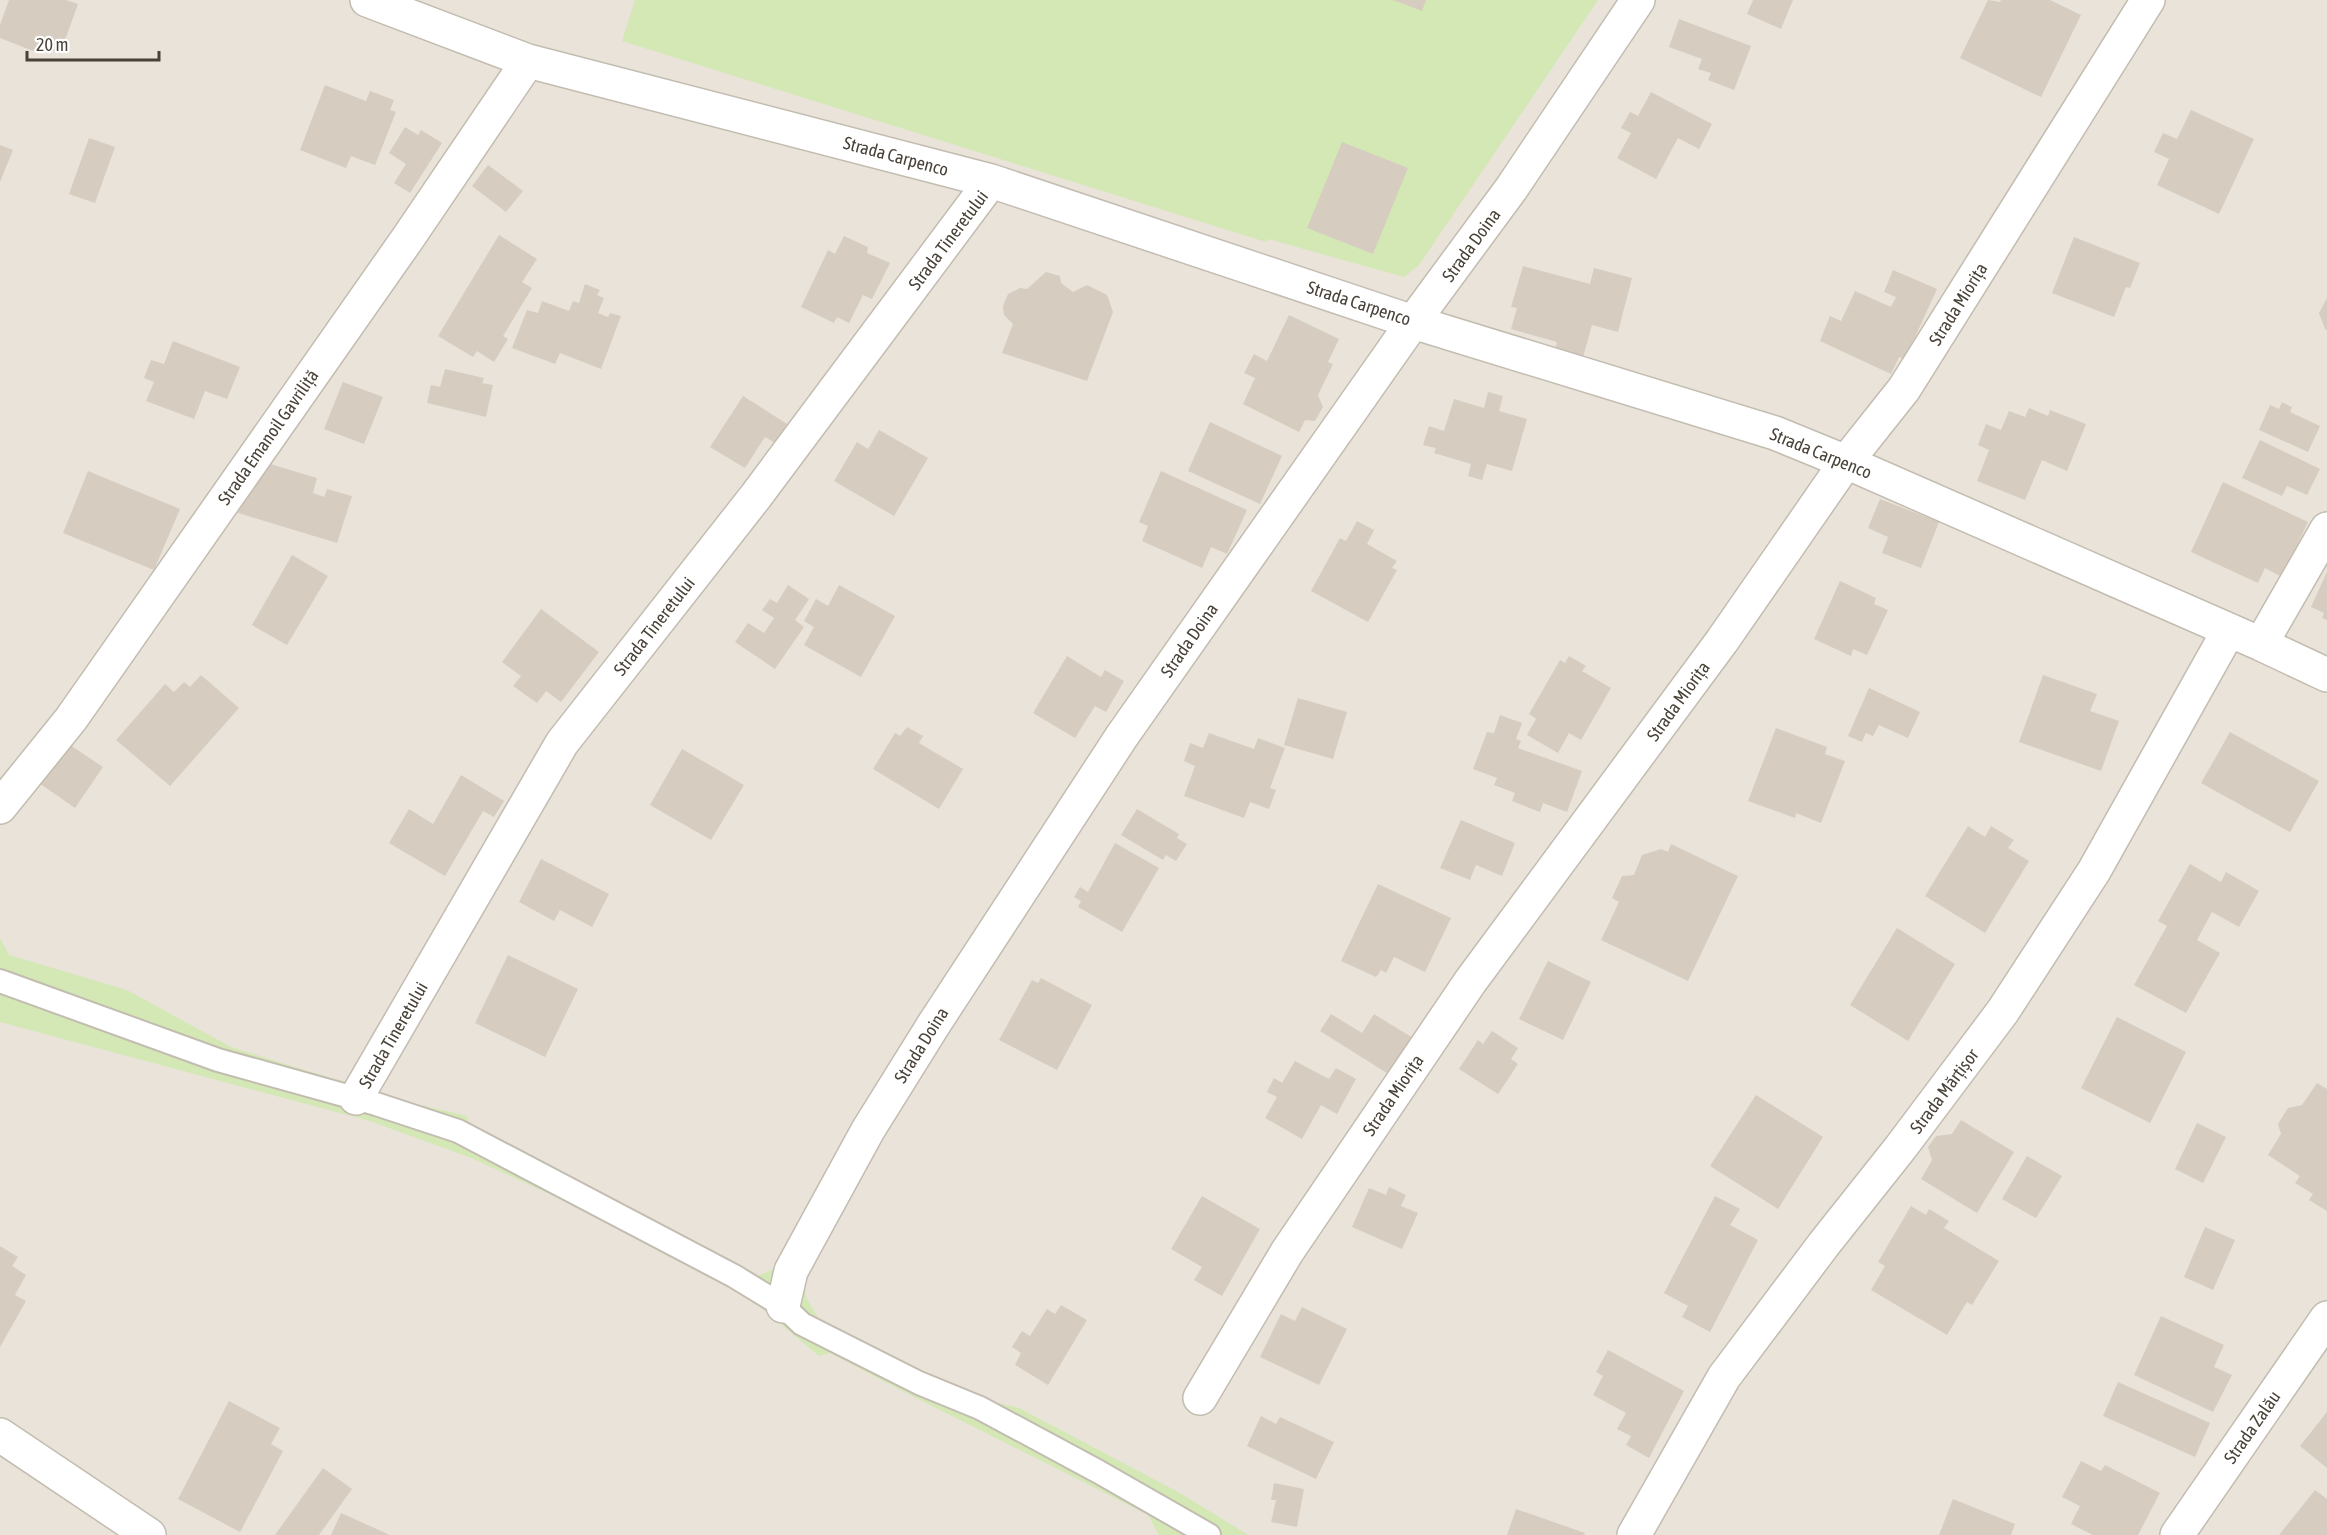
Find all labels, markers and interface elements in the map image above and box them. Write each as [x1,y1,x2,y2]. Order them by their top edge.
scale bar [27,24,159,62]
text: 20 m [36,34,68,55]
street label: Strada Carpenco [841,132,951,180]
street label: Strada Tineretului [904,186,992,294]
street label: Strada Doina [1437,204,1505,286]
street label: Strada Miorița [1924,259,1992,349]
street label: Strada Carpenco [1305,276,1413,330]
street label: Strada Emanoil Gavriliță [213,365,323,509]
street label: Strada Carpenco [1767,423,1875,483]
street label: Strada Tineretului [609,573,699,679]
street label: Strada Doina [1156,599,1222,681]
street label: Strada Miorița [1642,657,1714,745]
street label: Strada Tineretului [354,978,432,1092]
street label: Strada Doina [890,1003,952,1087]
street label: Strada Mărțișor [1905,1044,1983,1137]
street label: Strada Miorița [1358,1051,1428,1139]
street label: Strada Zalău [2219,1387,2285,1467]

